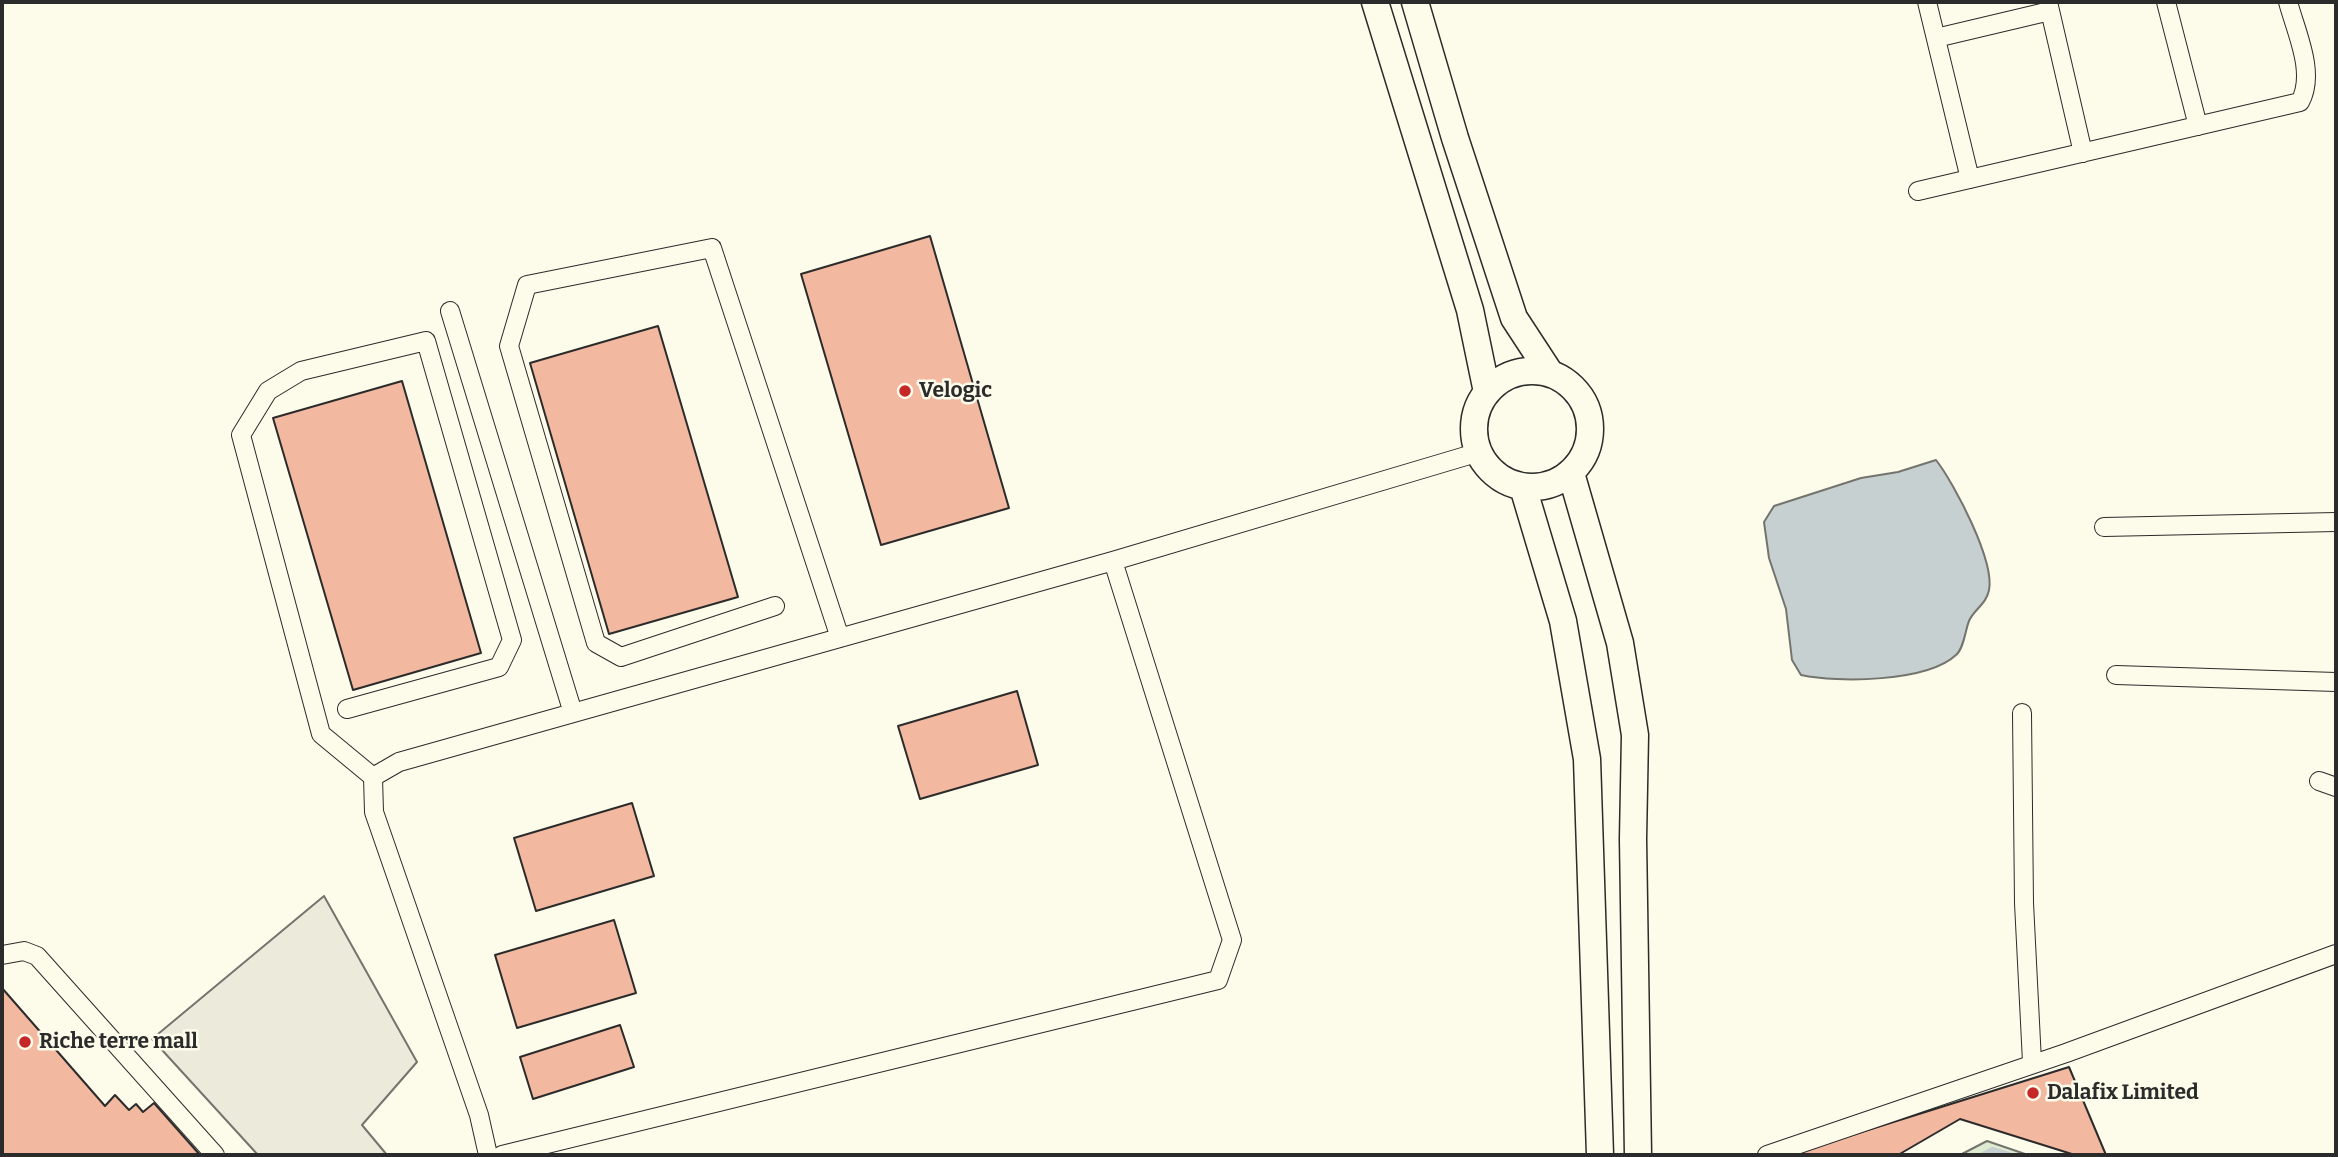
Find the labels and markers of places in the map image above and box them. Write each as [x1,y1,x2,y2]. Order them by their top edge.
place label: Velogic [919,378,992,404]
marker: Velogic [897,383,913,399]
place label: Riche terre mall [39,1029,198,1055]
marker: Riche terre mall [17,1034,33,1050]
place label: Dalafix Limited [2047,1080,2199,1106]
marker: Dalafix Limited [2025,1085,2041,1101]

